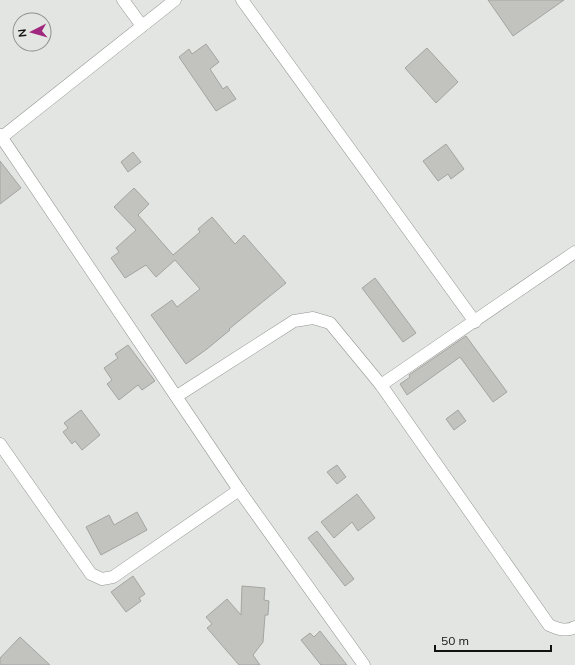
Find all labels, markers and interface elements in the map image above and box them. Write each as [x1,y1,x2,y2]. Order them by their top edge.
north arrow [12,12,52,52]
text: N [15,28,29,38]
scale bar [435,627,551,653]
text: 50 m [441,633,469,648]

